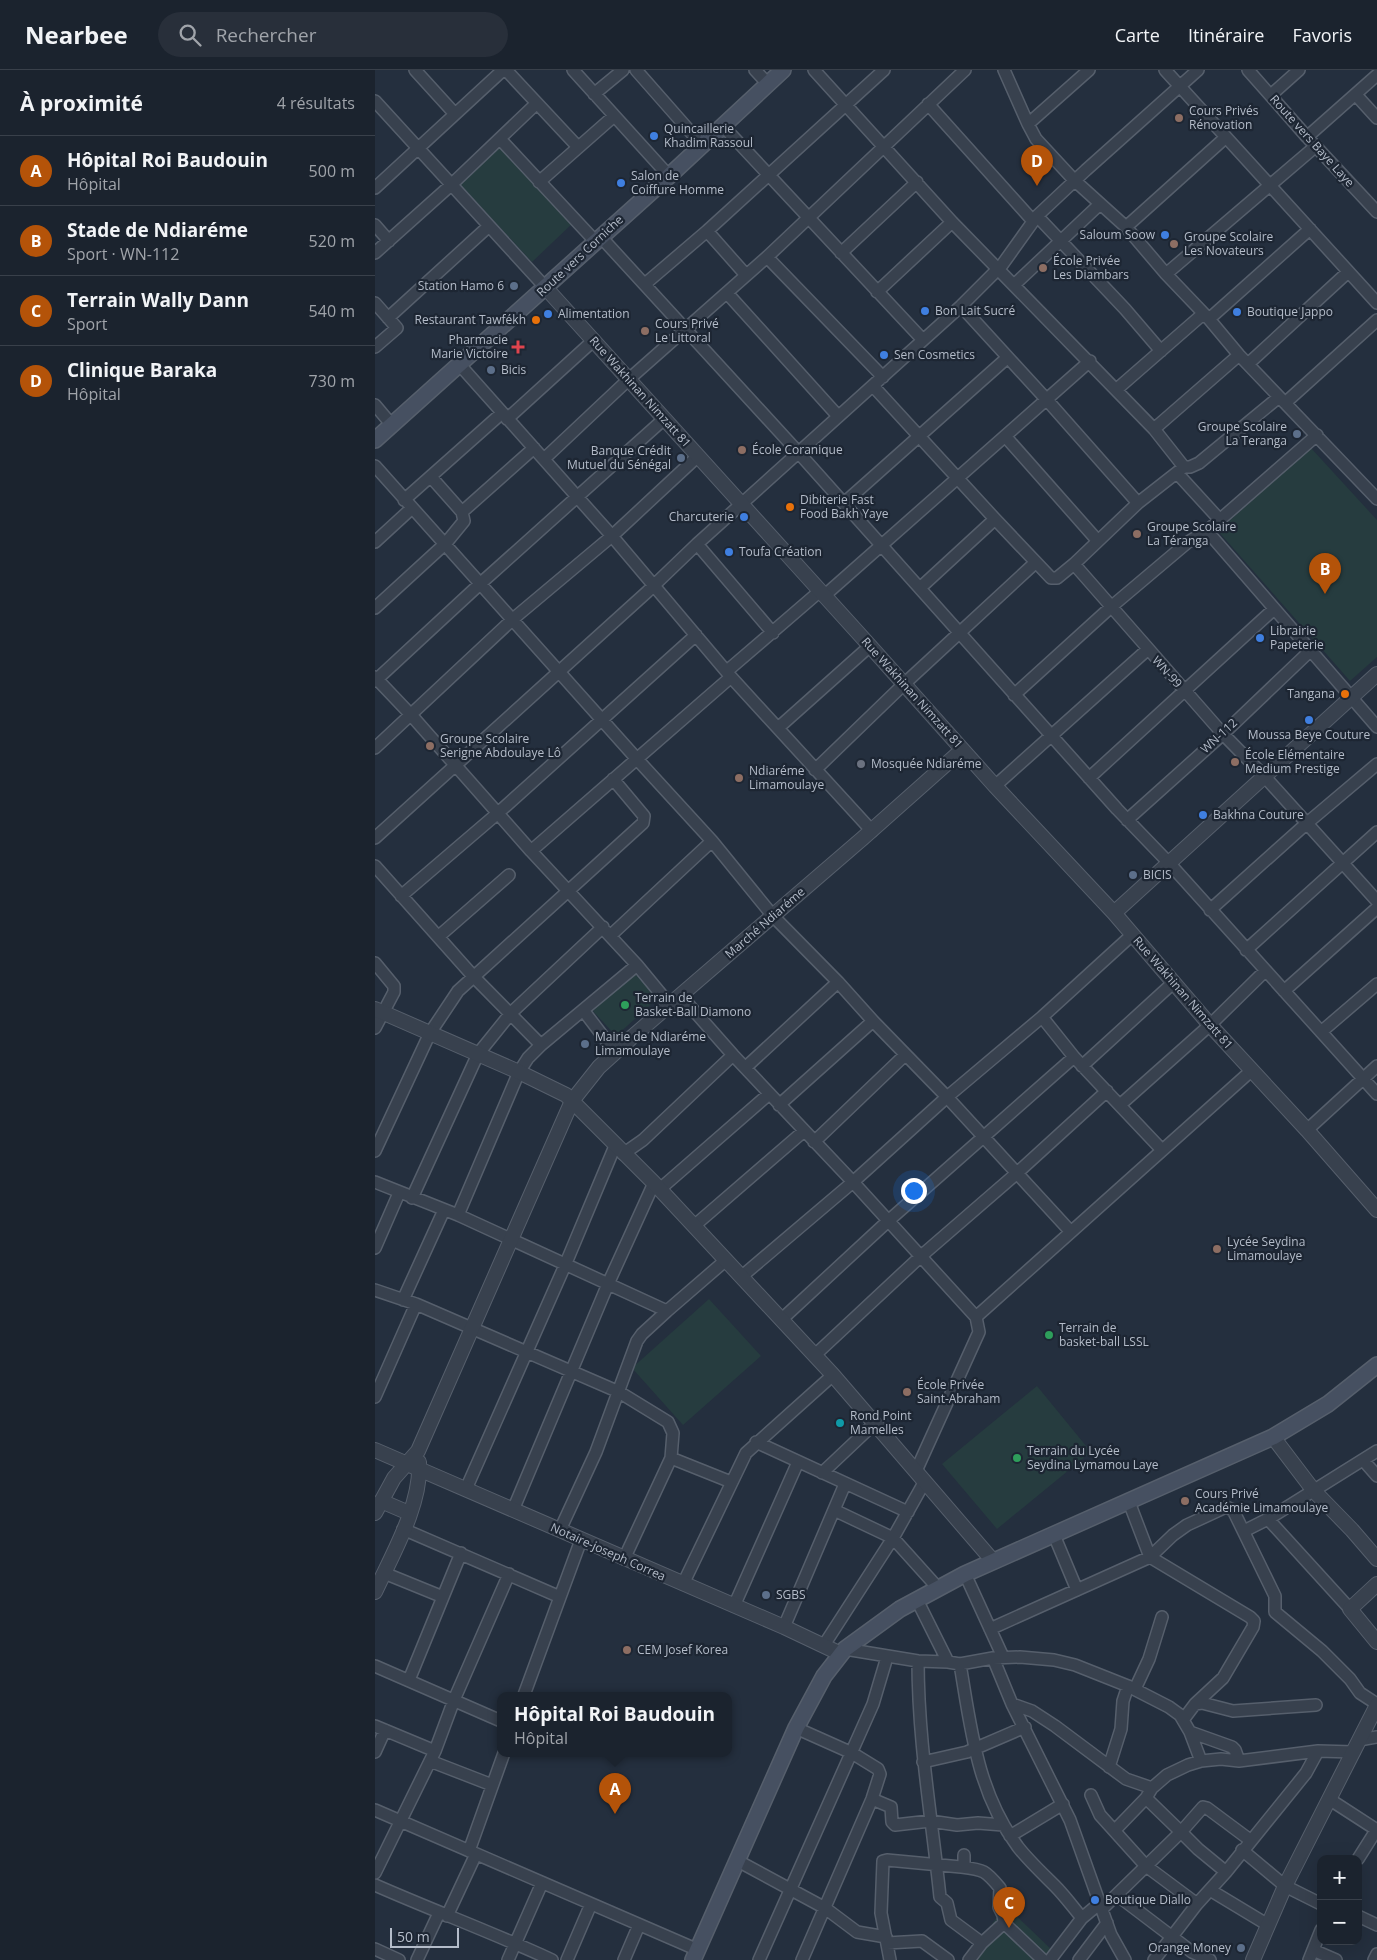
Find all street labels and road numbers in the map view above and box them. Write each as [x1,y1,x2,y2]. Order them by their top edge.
street label: Route vers Baye Laye [1266,91,1359,191]
street label: Route vers Corniche [533,211,627,300]
street label: Rue Wakhinan Nimzatt 81 [586,332,695,451]
street label: Rue Wakhinan Nimzatt 81 [858,633,967,752]
street label: WN-99 [1148,652,1186,691]
street label: WN-112 [1197,714,1241,757]
street label: Marché Ndiaréme [721,883,809,962]
street label: Rue Wakhinan Nimzatt 81 [1130,933,1237,1053]
street label: Notaire-joseph Correa [548,1519,668,1585]

